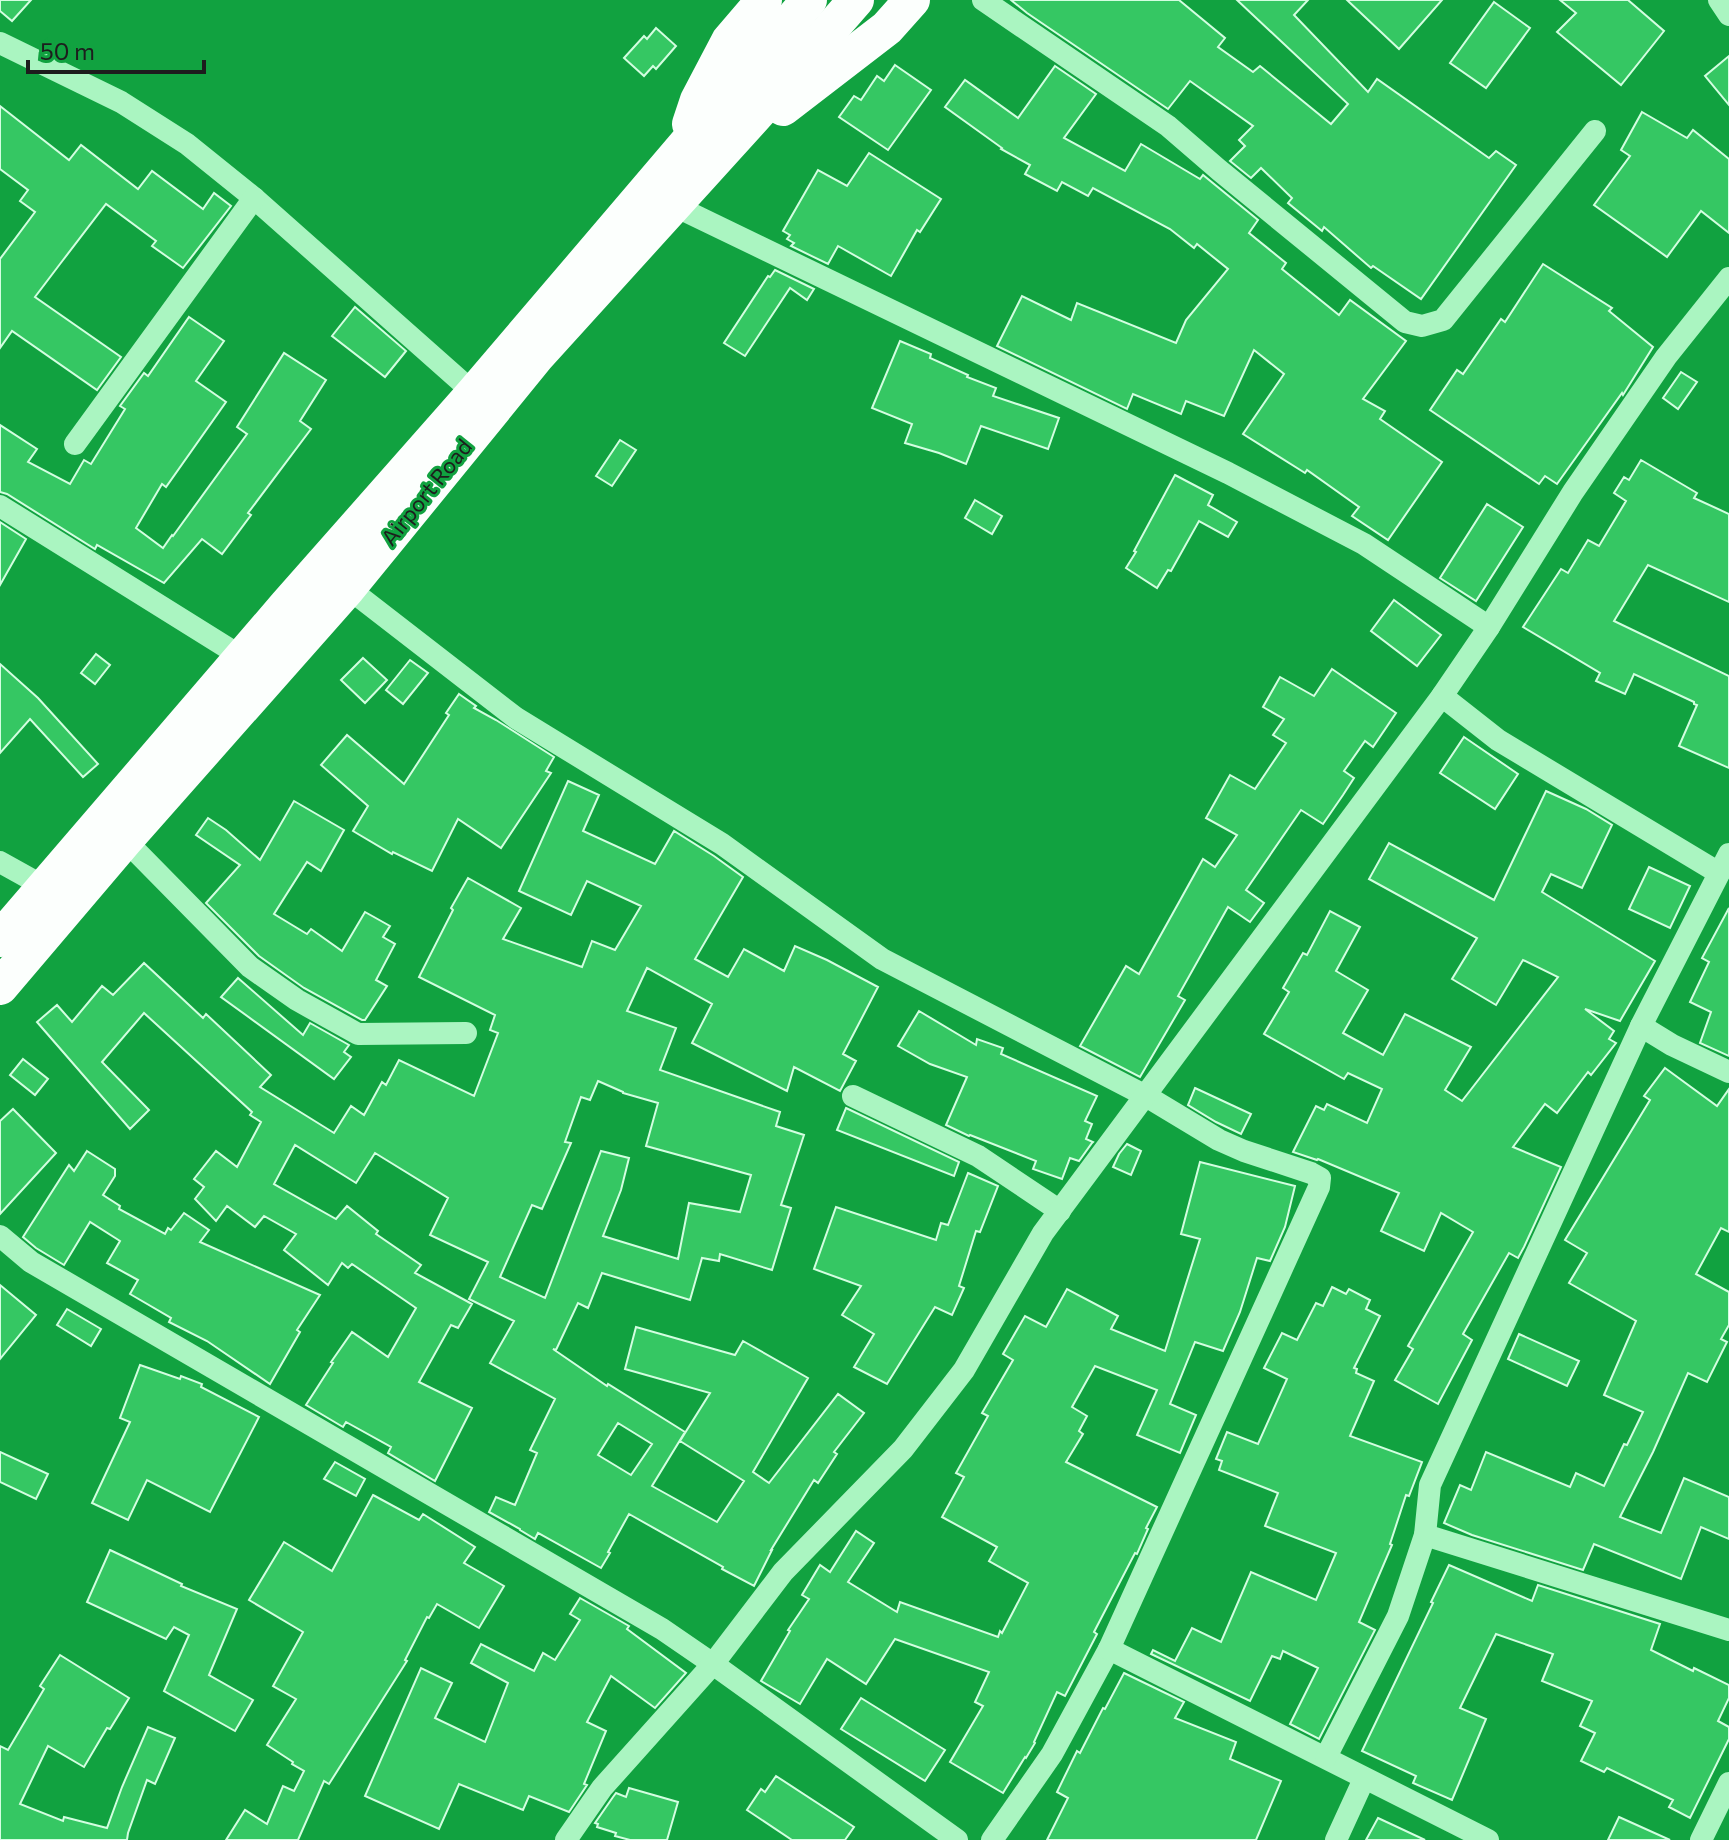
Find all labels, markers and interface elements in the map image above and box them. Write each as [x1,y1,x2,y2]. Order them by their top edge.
scale bar [28,24,204,74]
text: 50 m [40,36,95,65]
street label: Airport Road [375,433,477,551]

